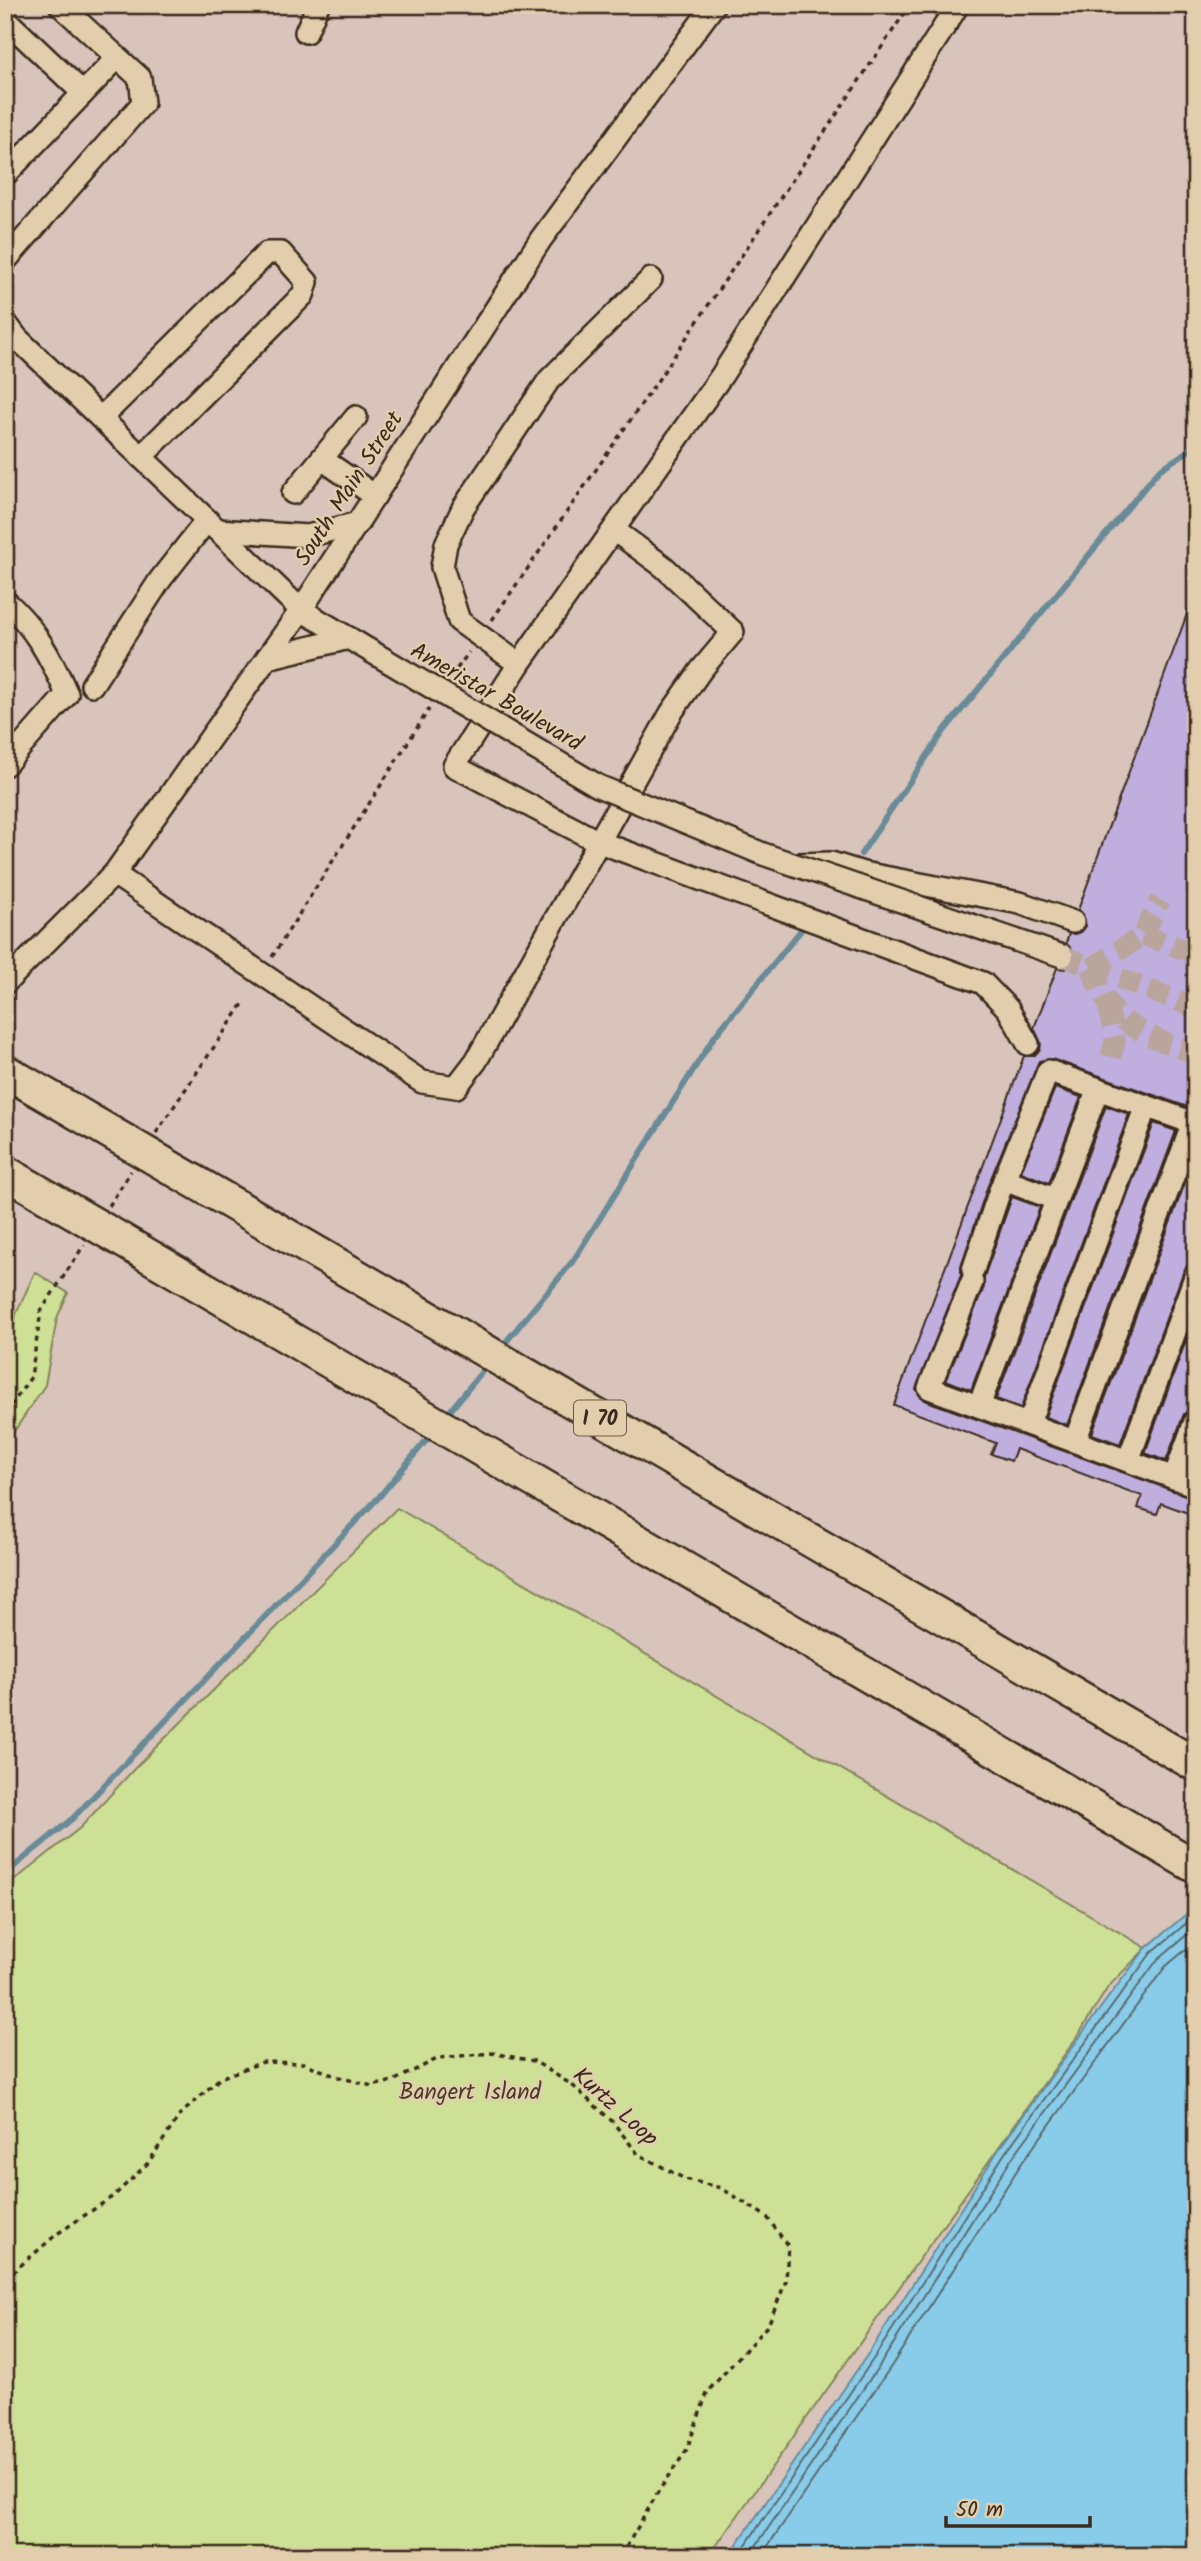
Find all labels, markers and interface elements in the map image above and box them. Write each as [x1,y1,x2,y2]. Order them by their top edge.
street label: South Main Street [286,404,414,574]
street label: Ameristar Boulevard [403,634,589,762]
road number: I 70 [574,1400,626,1436]
street label: Kurtz Loop [564,2059,666,2156]
park label: Bangert Island [399,2075,541,2111]
scale bar [946,2484,1089,2528]
text: 50 m [956,2494,1003,2527]

